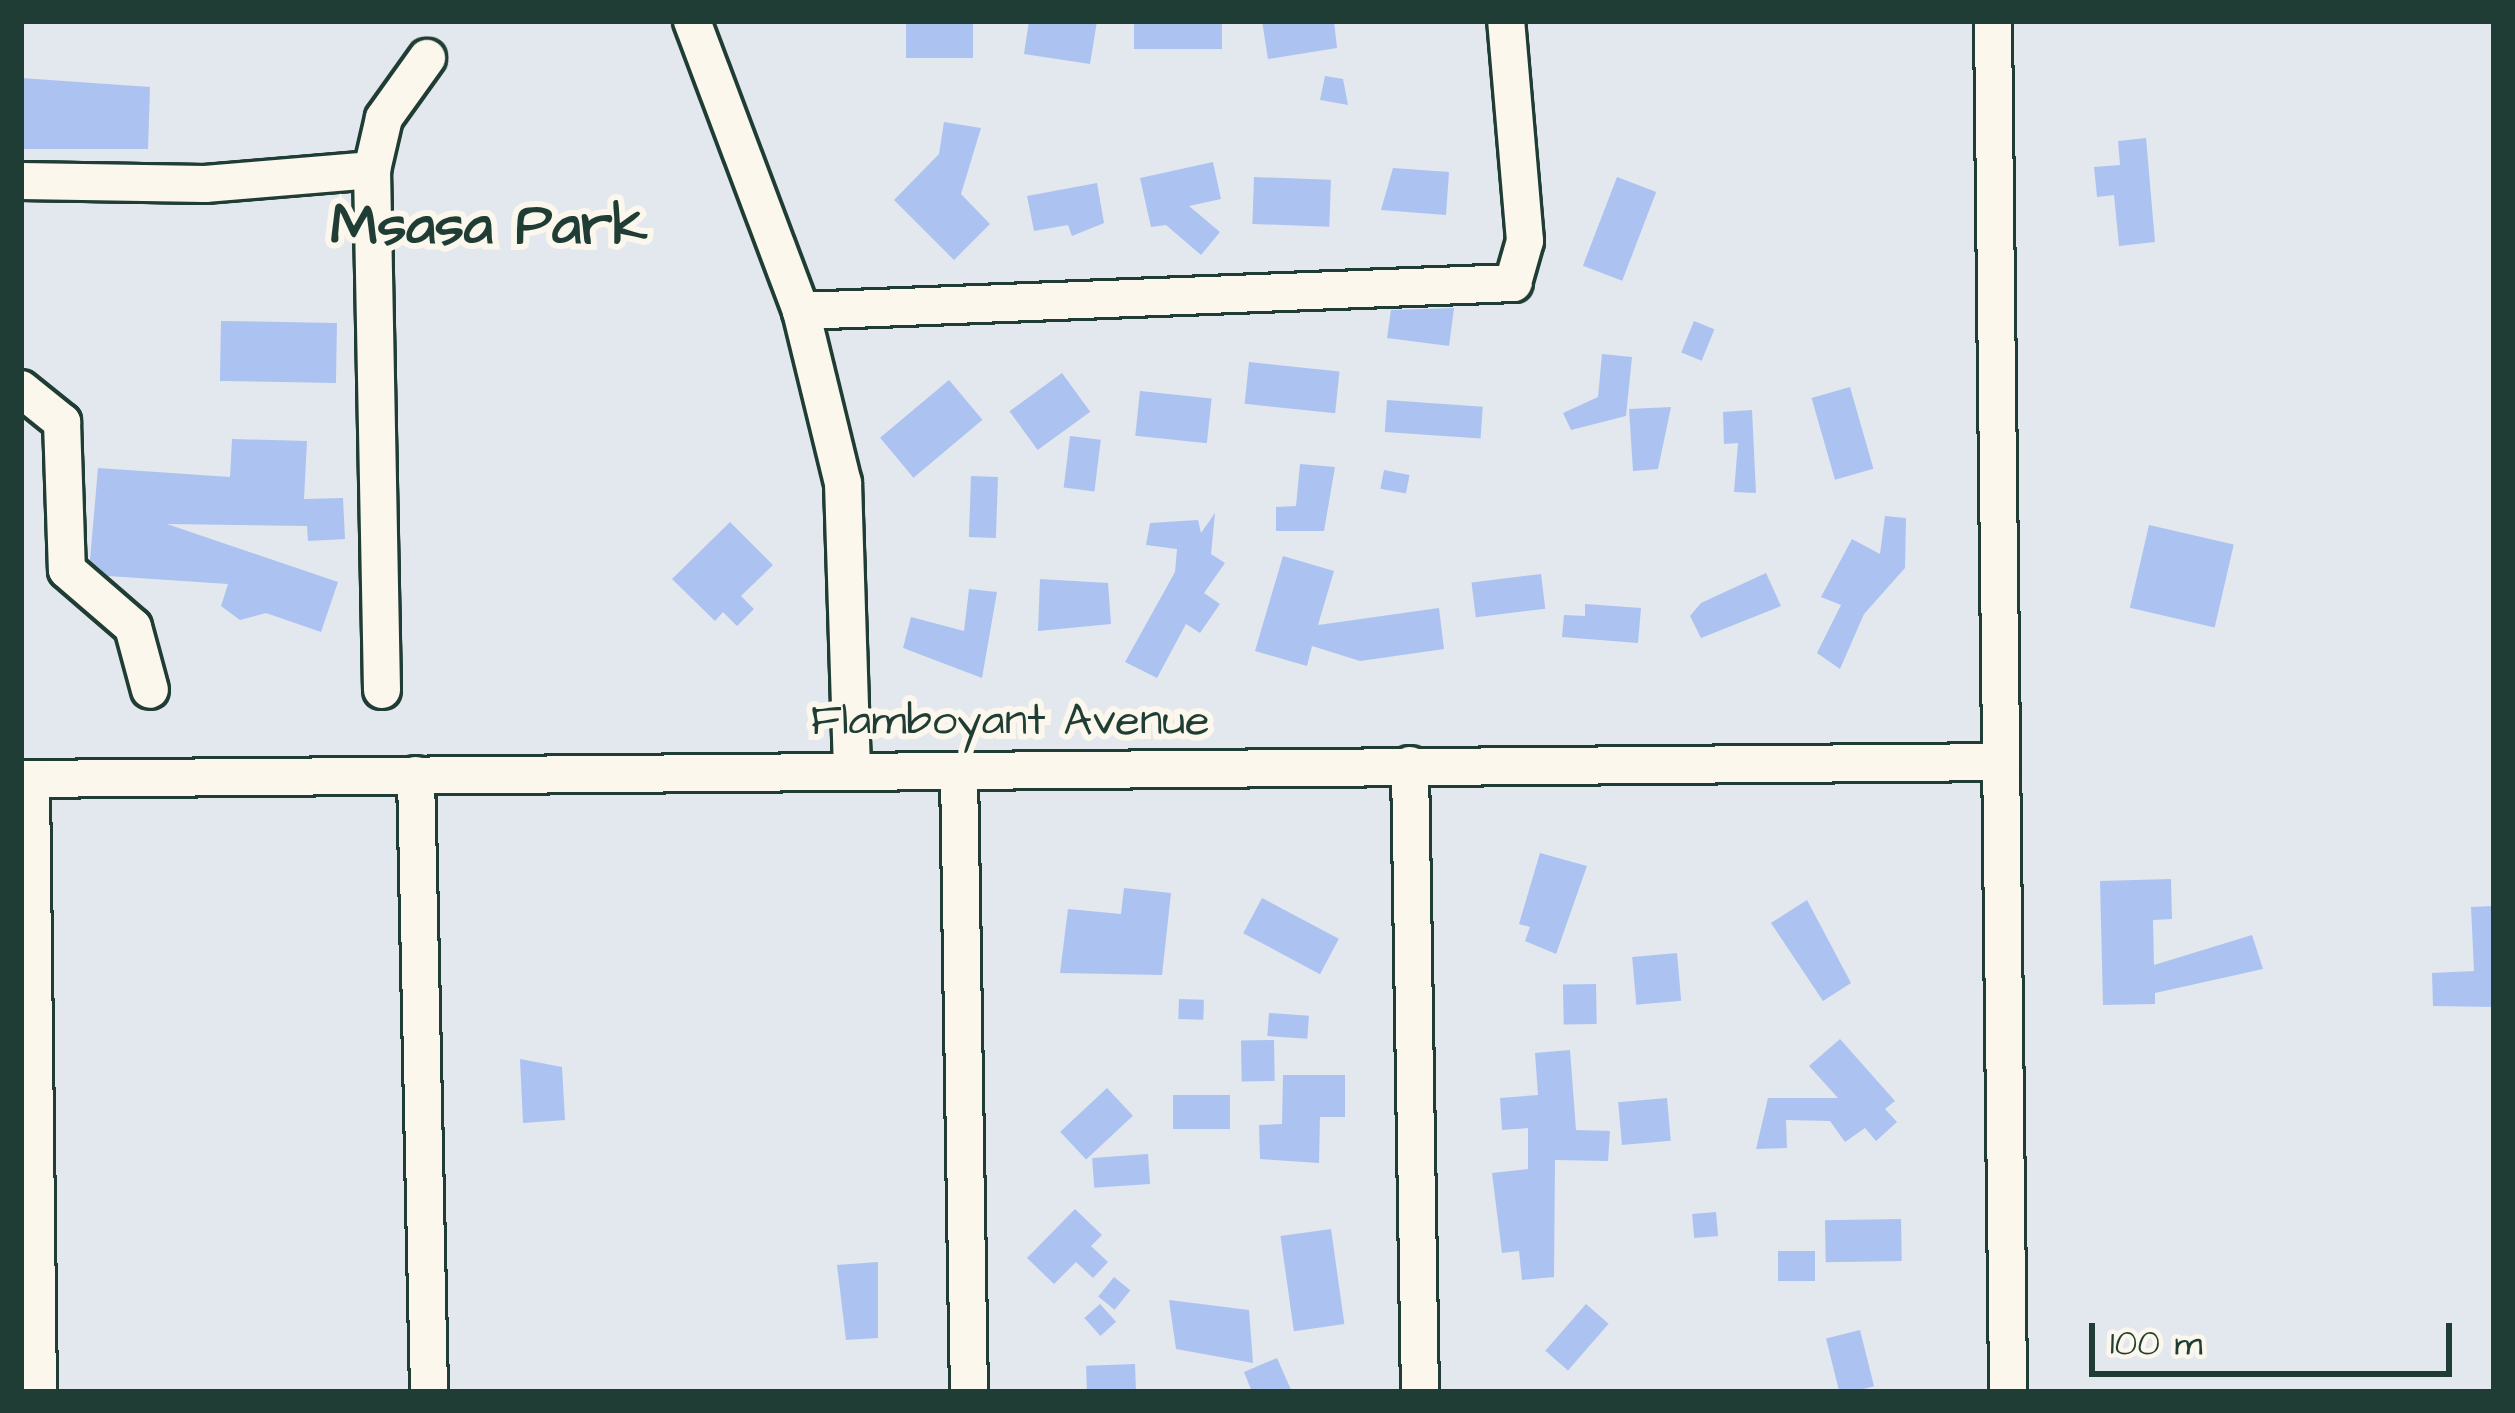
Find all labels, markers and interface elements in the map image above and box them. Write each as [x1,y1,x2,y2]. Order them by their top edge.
district label: Msasa Park [330,193,648,261]
street label: Flamboyant Avenue [810,695,1210,749]
scale bar [2095,1299,2458,1373]
text: 100 m [2110,1318,2202,1369]

